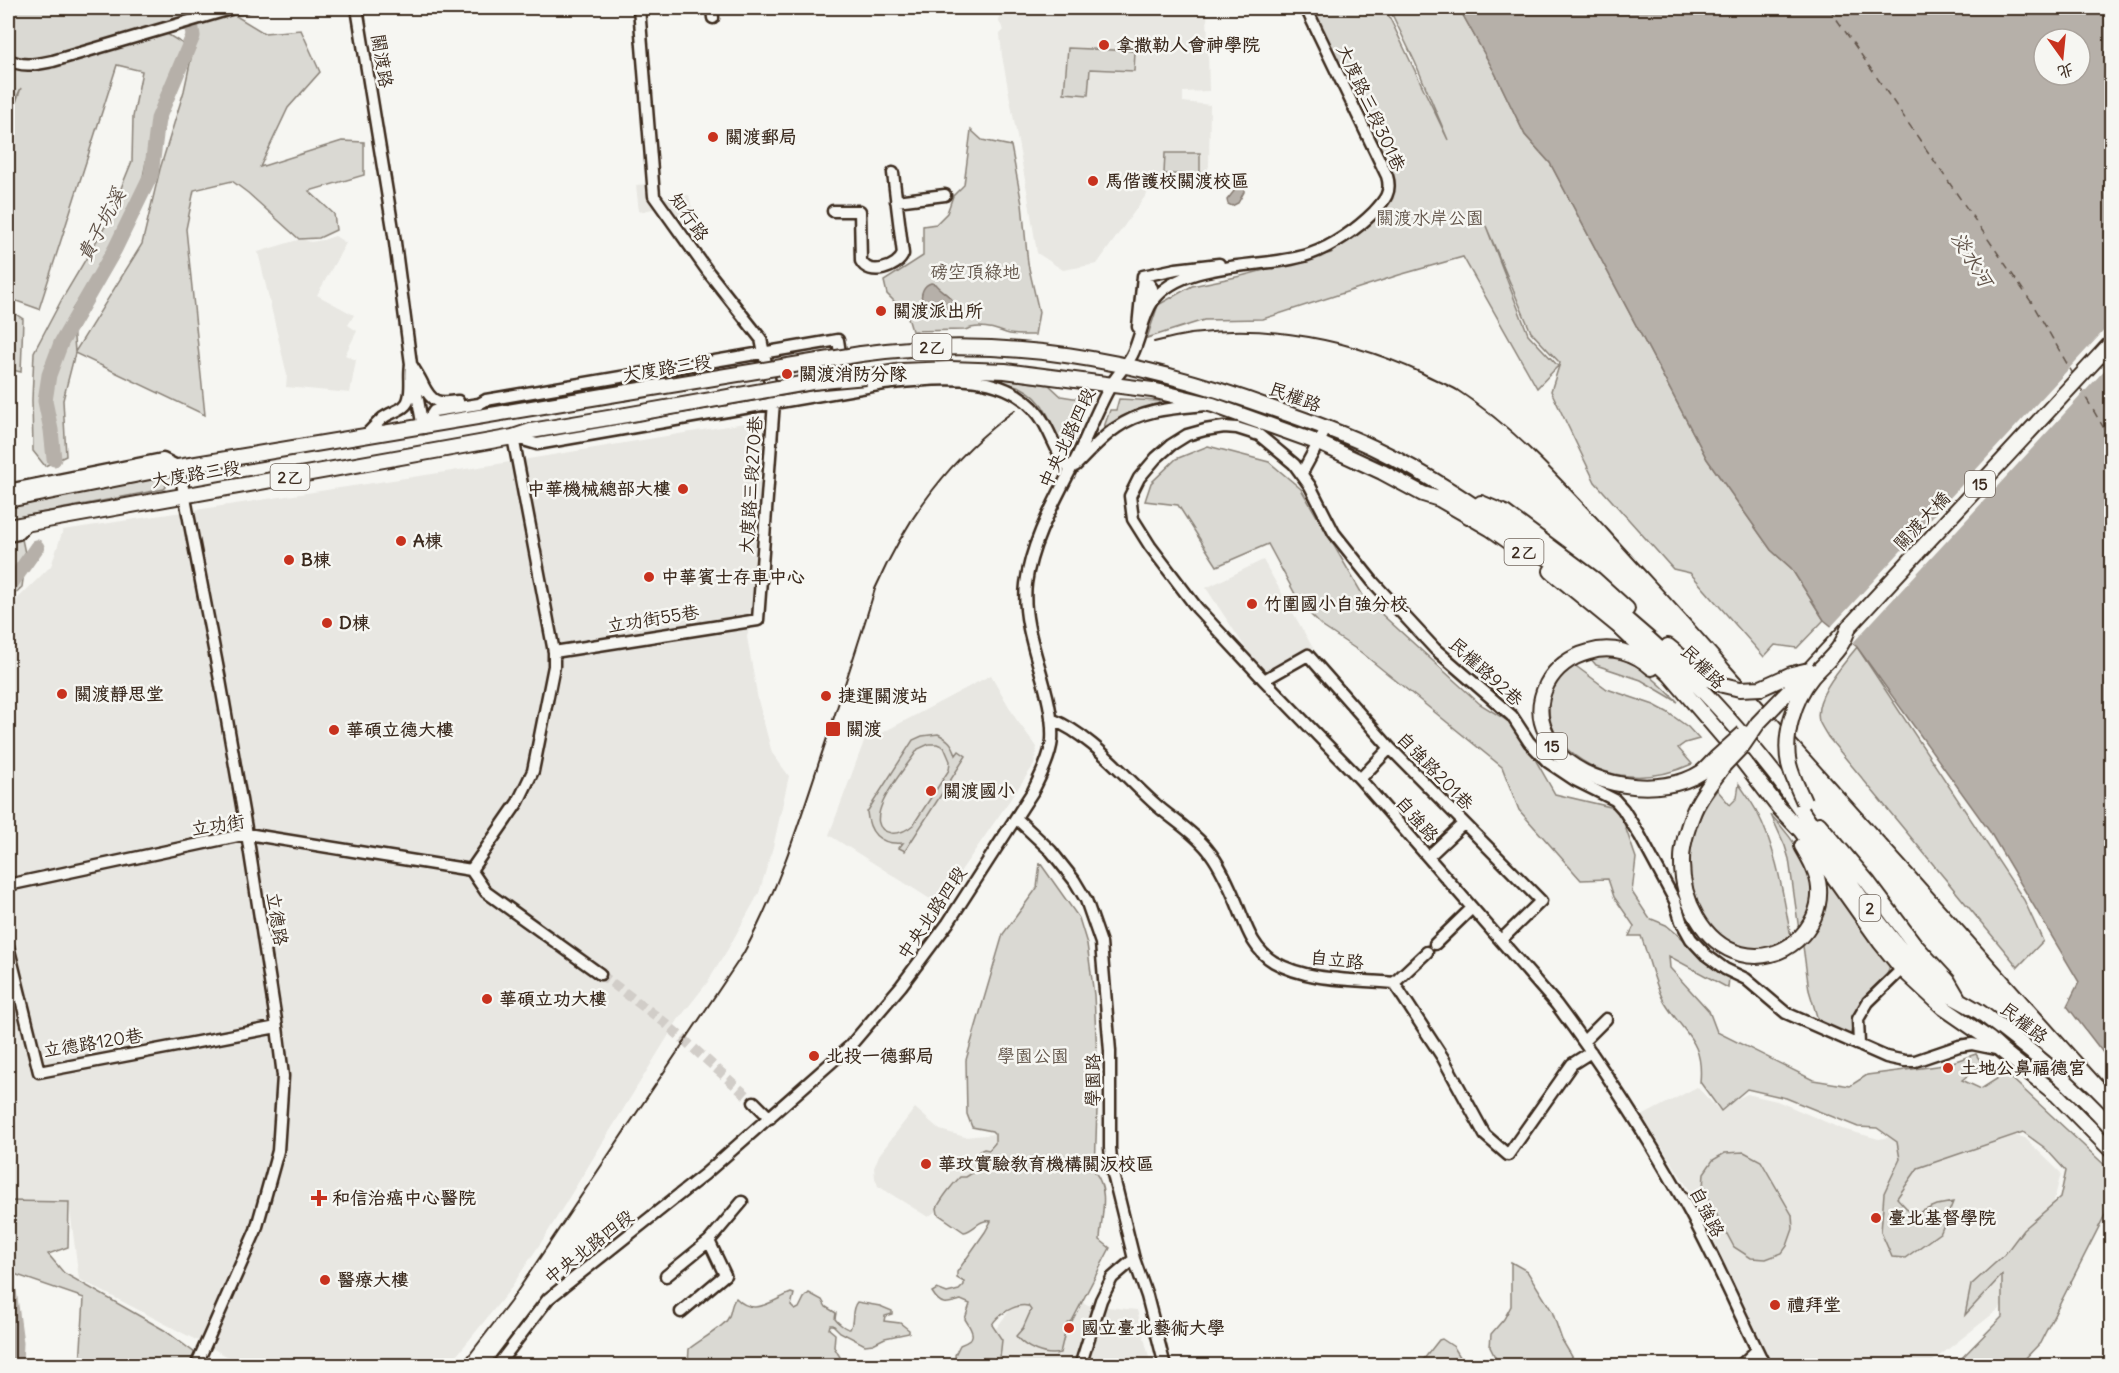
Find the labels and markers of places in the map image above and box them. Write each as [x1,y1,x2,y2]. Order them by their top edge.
place label: 拿撒勒人會神學院 [1116,33,1260,56]
marker: 拿撒勒人會神學院 [1097,38,1111,52]
place label: 關渡郵局 [725,125,797,148]
marker: 關渡郵局 [706,130,720,144]
place label: 馬偕護校關渡校區 [1105,169,1249,192]
marker: 馬偕護校關渡校區 [1086,174,1100,188]
place label: 關渡派出所 [893,299,983,322]
marker: 關渡派出所 [874,304,888,318]
place label: 關渡消防分隊 [799,362,907,385]
marker: 關渡消防分隊 [780,367,794,381]
place label: 中華機械總部大樓 [527,477,671,500]
marker: 中華機械總部大樓 [676,482,690,496]
place label: A棟 [413,529,444,552]
marker: A棟 [394,534,408,548]
place label: B棟 [301,548,332,571]
marker: B棟 [282,553,296,567]
place label: 中華賓士存車中心 [661,565,805,588]
marker: 中華賓士存車中心 [642,570,656,584]
place label: 竹圍國小自強分校 [1264,592,1408,615]
marker: 竹圍國小自強分校 [1245,597,1259,611]
place label: D棟 [339,611,371,634]
marker: D棟 [320,616,334,630]
place label: 關渡靜思堂 [74,682,164,705]
place label: 捷運關渡站 [838,684,928,707]
marker: 關渡靜思堂 [55,687,69,701]
marker: 捷運關渡站 [819,689,833,703]
place label: 關渡 [846,717,882,740]
place label: 華碩立德大樓 [346,718,454,741]
marker: 關渡 [824,720,842,738]
marker: 華碩立德大樓 [327,723,341,737]
place label: 關渡國小 [943,779,1015,802]
marker: 關渡國小 [924,784,938,798]
place label: 華碩立功大樓 [499,987,607,1010]
marker: 華碩立功大樓 [480,992,494,1006]
place label: 北投一德郵局 [826,1044,934,1067]
marker: 北投一德郵局 [807,1049,821,1063]
place label: 土地公鼻福德宮 [1960,1056,2086,1079]
marker: 土地公鼻福德宮 [1941,1061,1955,1075]
place label: 華玟實驗教育機構關汳校區 [938,1152,1154,1175]
marker: 華玟實驗教育機構關汳校區 [919,1157,933,1171]
place label: 和信治癌中心醫院 [332,1186,476,1209]
marker: 和信治癌中心醫院 [310,1189,328,1207]
place label: 臺北基督學院 [1888,1206,1996,1229]
marker: 臺北基督學院 [1869,1211,1883,1225]
place label: 醫療大樓 [337,1268,409,1291]
marker: 醫療大樓 [318,1273,332,1287]
place label: 禮拜堂 [1787,1293,1841,1316]
marker: 禮拜堂 [1768,1298,1782,1312]
place label: 國立臺北藝術大學 [1081,1316,1225,1339]
marker: 國立臺北藝術大學 [1062,1321,1076,1335]

